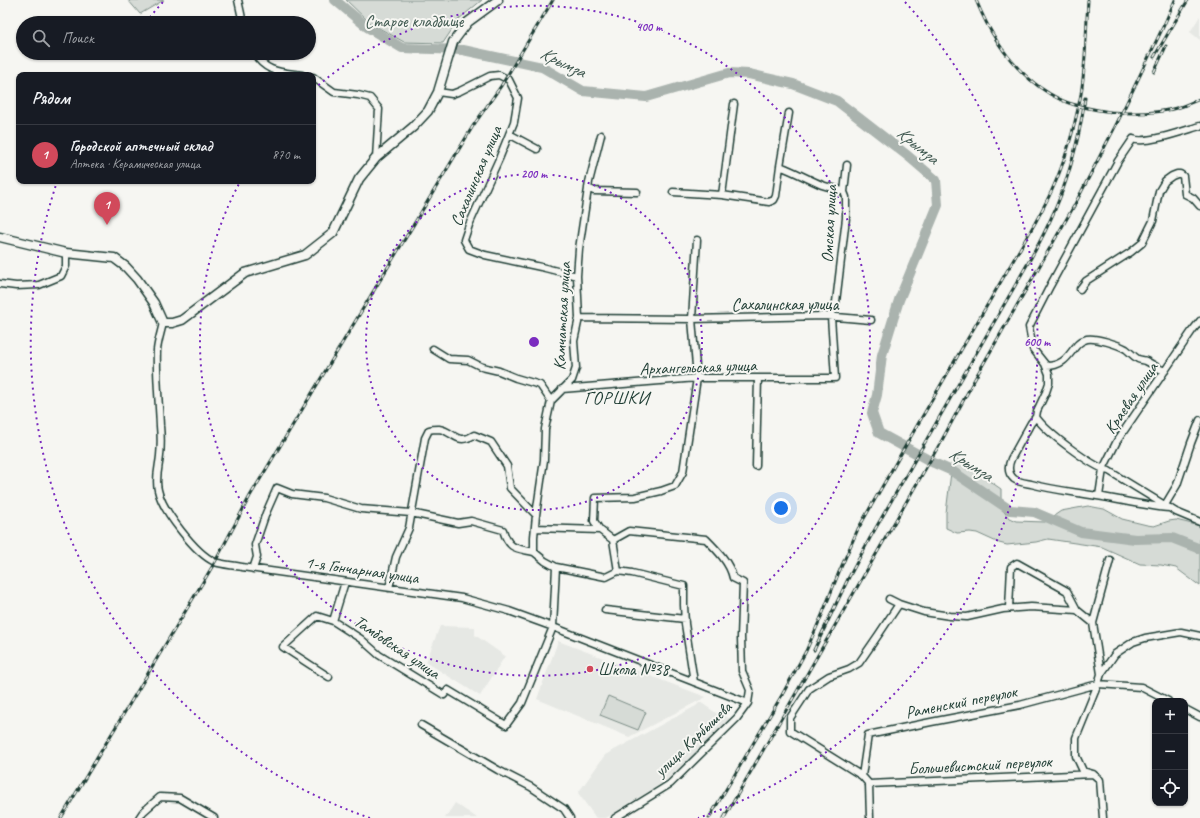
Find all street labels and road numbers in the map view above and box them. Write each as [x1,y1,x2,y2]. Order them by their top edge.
street label: Сахалинская улица [445,122,507,229]
street label: Омская улица [816,183,842,263]
street label: Камчатская улица [549,260,575,370]
street label: Сахалинская улица [732,294,840,315]
street label: Архангельская улица [639,354,758,380]
street label: Краевая улица [1099,357,1163,438]
street label: 1-я Гончарная улица [304,552,421,588]
street label: Тамбовская улица [350,610,445,684]
street label: Раменский переулок [904,681,1020,723]
street label: улица Карбышева [649,696,737,782]
street label: Большевистский переулок [908,751,1054,779]

